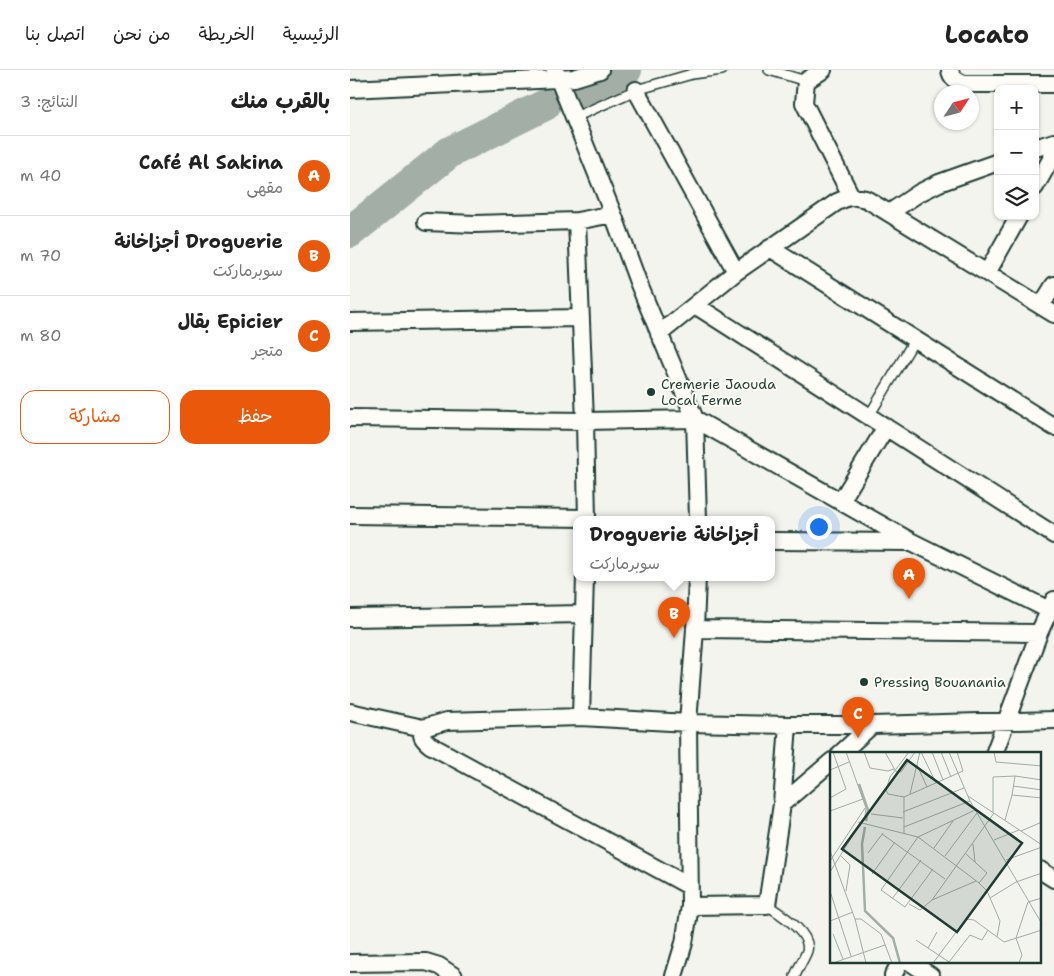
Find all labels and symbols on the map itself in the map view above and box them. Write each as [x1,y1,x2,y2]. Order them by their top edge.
north arrow [934,85,979,130]
place label: Cremerie Jaouda Local Ferme [661,375,776,409]
marker: Cremerie Jaouda Local Ferme [645,386,657,398]
your location [806,514,832,540]
pin: A [893,558,925,599]
pin: B [658,597,690,638]
place label: Pressing Bouanania [874,673,1006,691]
marker: Pressing Bouanania [858,676,870,688]
pin: C [842,697,874,738]
inset map [830,752,1042,964]

